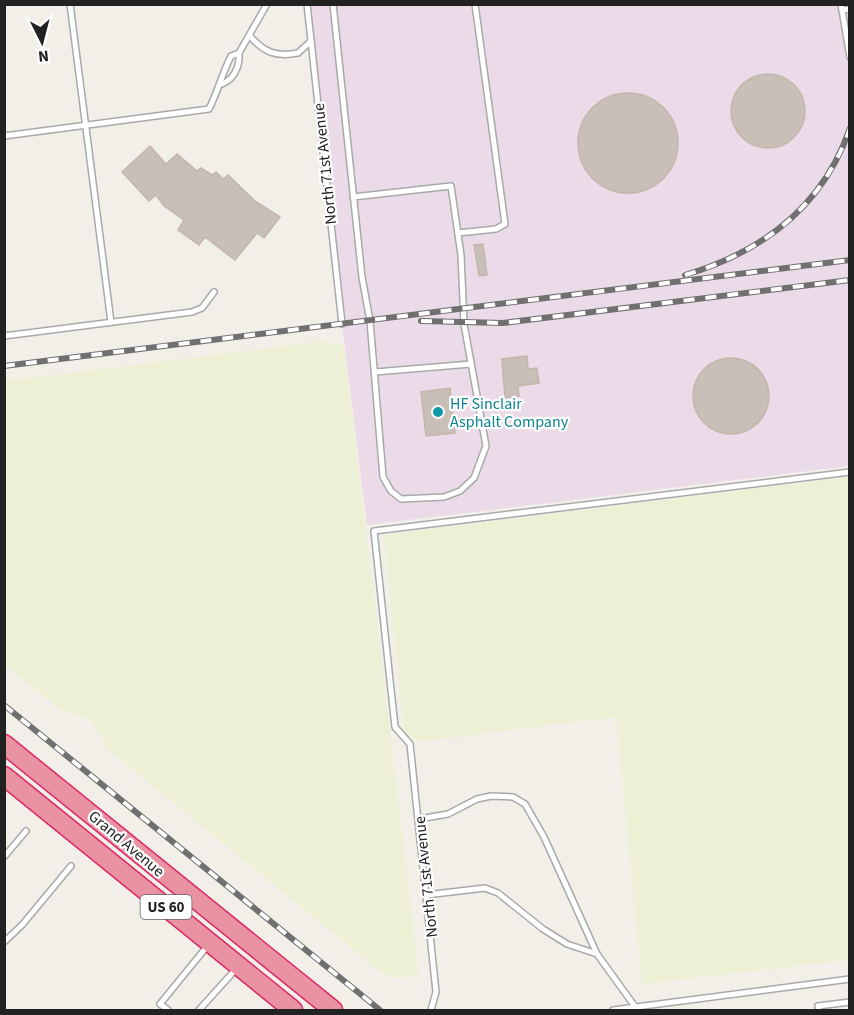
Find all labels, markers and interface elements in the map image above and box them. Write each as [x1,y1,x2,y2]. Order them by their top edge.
north arrow [12,12,72,72]
text: N [37,44,50,67]
street label: North 71st Avenue [308,102,342,226]
place label: HF Sinclair Asphalt Company [450,393,569,433]
marker: HF Sinclair Asphalt Company [431,405,445,419]
street label: Grand Avenue [84,805,169,882]
street label: North 71st Avenue [409,815,443,939]
road number: US 60 [140,895,192,919]

